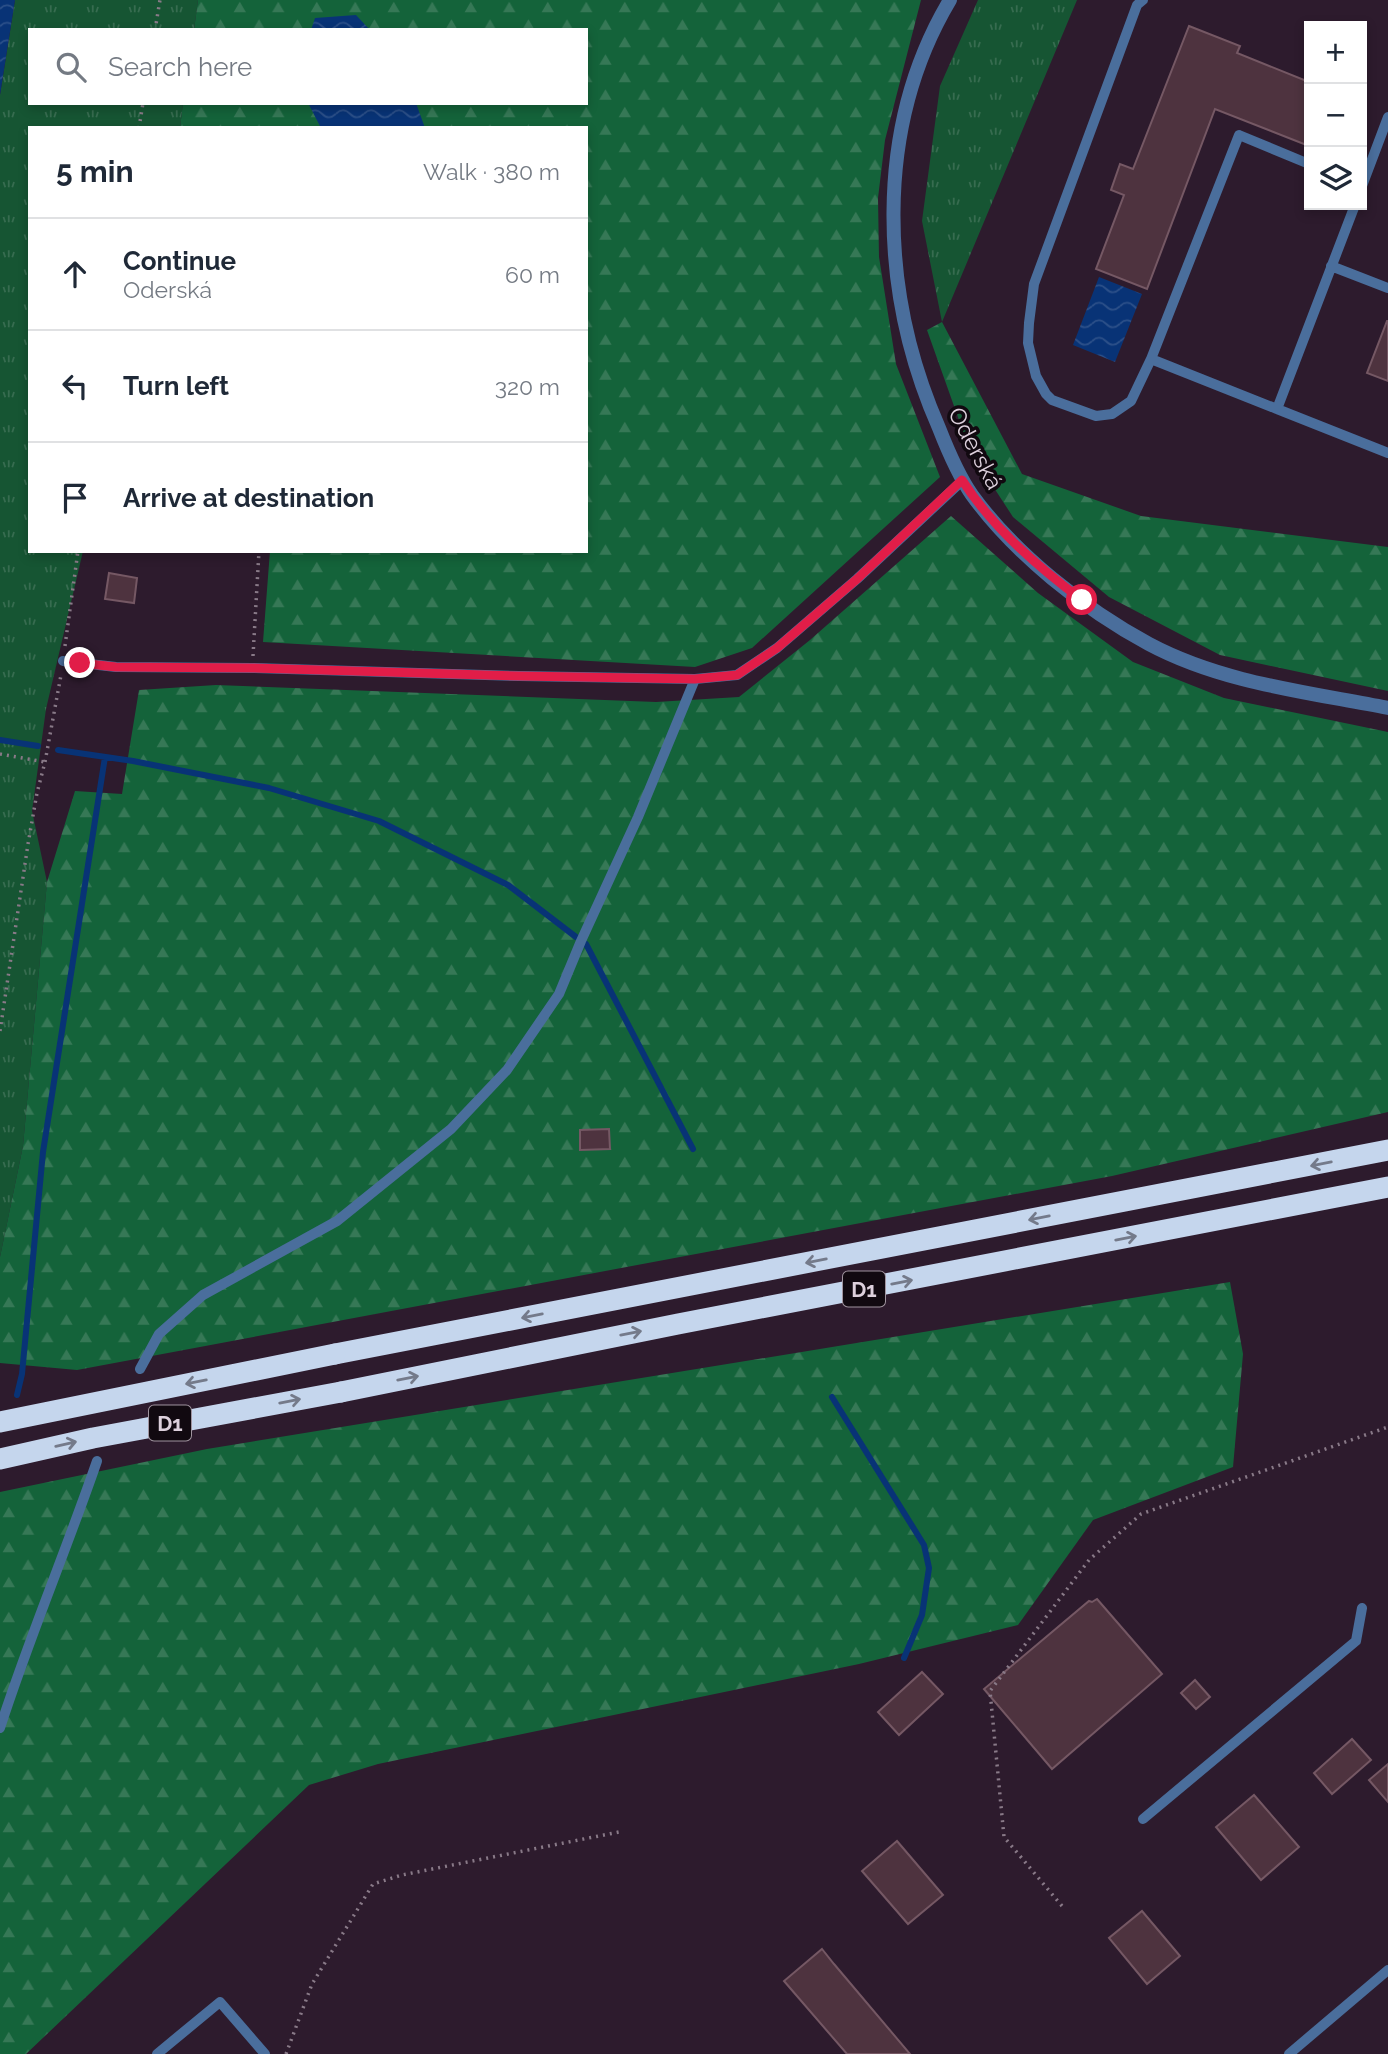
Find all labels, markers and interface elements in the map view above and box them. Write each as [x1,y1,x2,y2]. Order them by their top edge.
map controls [1304,21,1367,210]
button: + [1304,21,1367,84]
search box [28,28,588,105]
icon: search [52,48,90,86]
text: Search here [108,52,252,82]
button: − [1304,84,1367,147]
button: layers [1304,147,1367,210]
text: 5 min [56,154,134,189]
text: Walk · 380 m [423,158,560,185]
text: Continue [123,246,236,276]
icon: ahead [56,255,94,293]
text: 60 m [505,261,560,288]
text: Oderská [123,276,212,303]
icon: left [56,367,94,405]
text: Turn left [123,371,229,401]
text: 320 m [495,373,560,400]
street label: Oderská [943,402,1009,494]
icon: arrive [56,479,94,517]
text: Arrive at destination [123,483,374,513]
route start [1066,584,1097,615]
route end [64,647,95,678]
one-way arrow [1310,1157,1333,1171]
one-way arrow [1029,1212,1051,1225]
one-way arrow [1114,1231,1137,1245]
one-way arrow [805,1255,828,1269]
road number: D1 [843,1272,885,1306]
one-way arrow [890,1275,913,1288]
one-way arrow [521,1310,544,1324]
one-way arrow [619,1326,642,1340]
one-way arrow [396,1371,419,1385]
one-way arrow [185,1375,208,1389]
one-way arrow [278,1394,301,1407]
road number: D1 [149,1406,191,1440]
one-way arrow [55,1437,77,1450]

